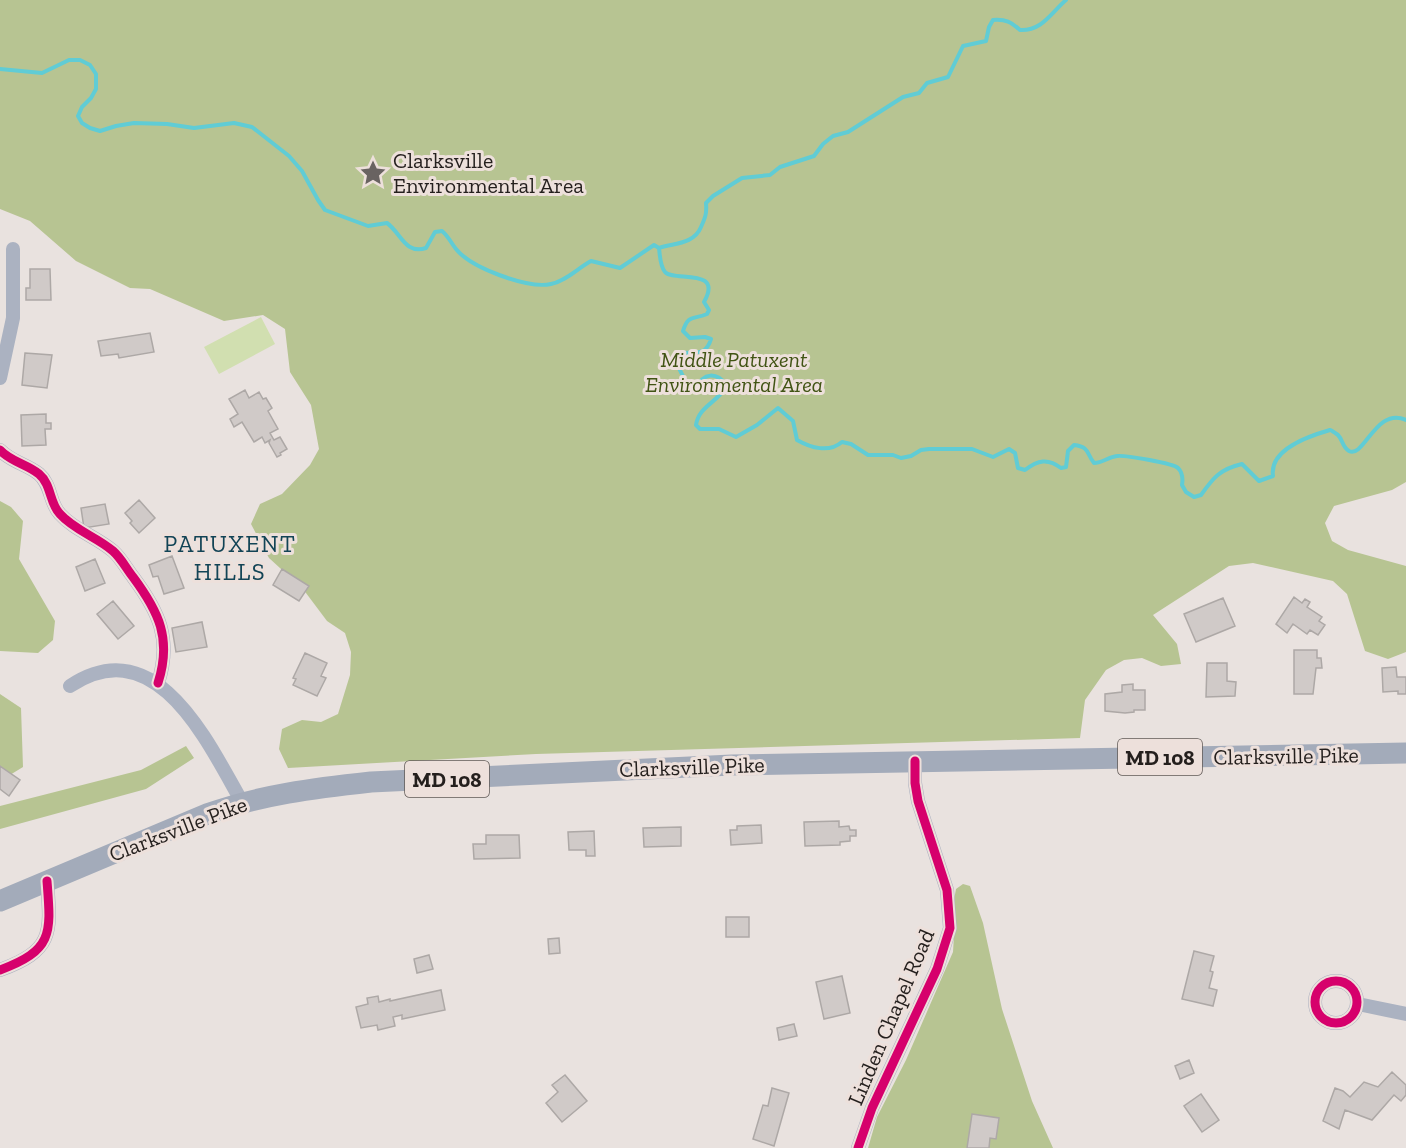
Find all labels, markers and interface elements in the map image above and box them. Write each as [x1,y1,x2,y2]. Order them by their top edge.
place label: Clarksville Environmental Area [393,147,584,199]
place icon: Clarksville Environmental Area [358,158,388,188]
park label: Middle Patuxent Environmental Area [645,346,823,398]
district label: PATUXENT HILLS [164,529,296,586]
road number: MD 108 [1118,739,1202,775]
street label: Clarksville Pike [1213,741,1359,771]
street label: Clarksville Pike [619,751,765,783]
road number: MD 108 [405,761,489,797]
street label: Clarksville Pike [105,790,251,868]
street label: Linden Chapel Road [842,925,940,1109]

